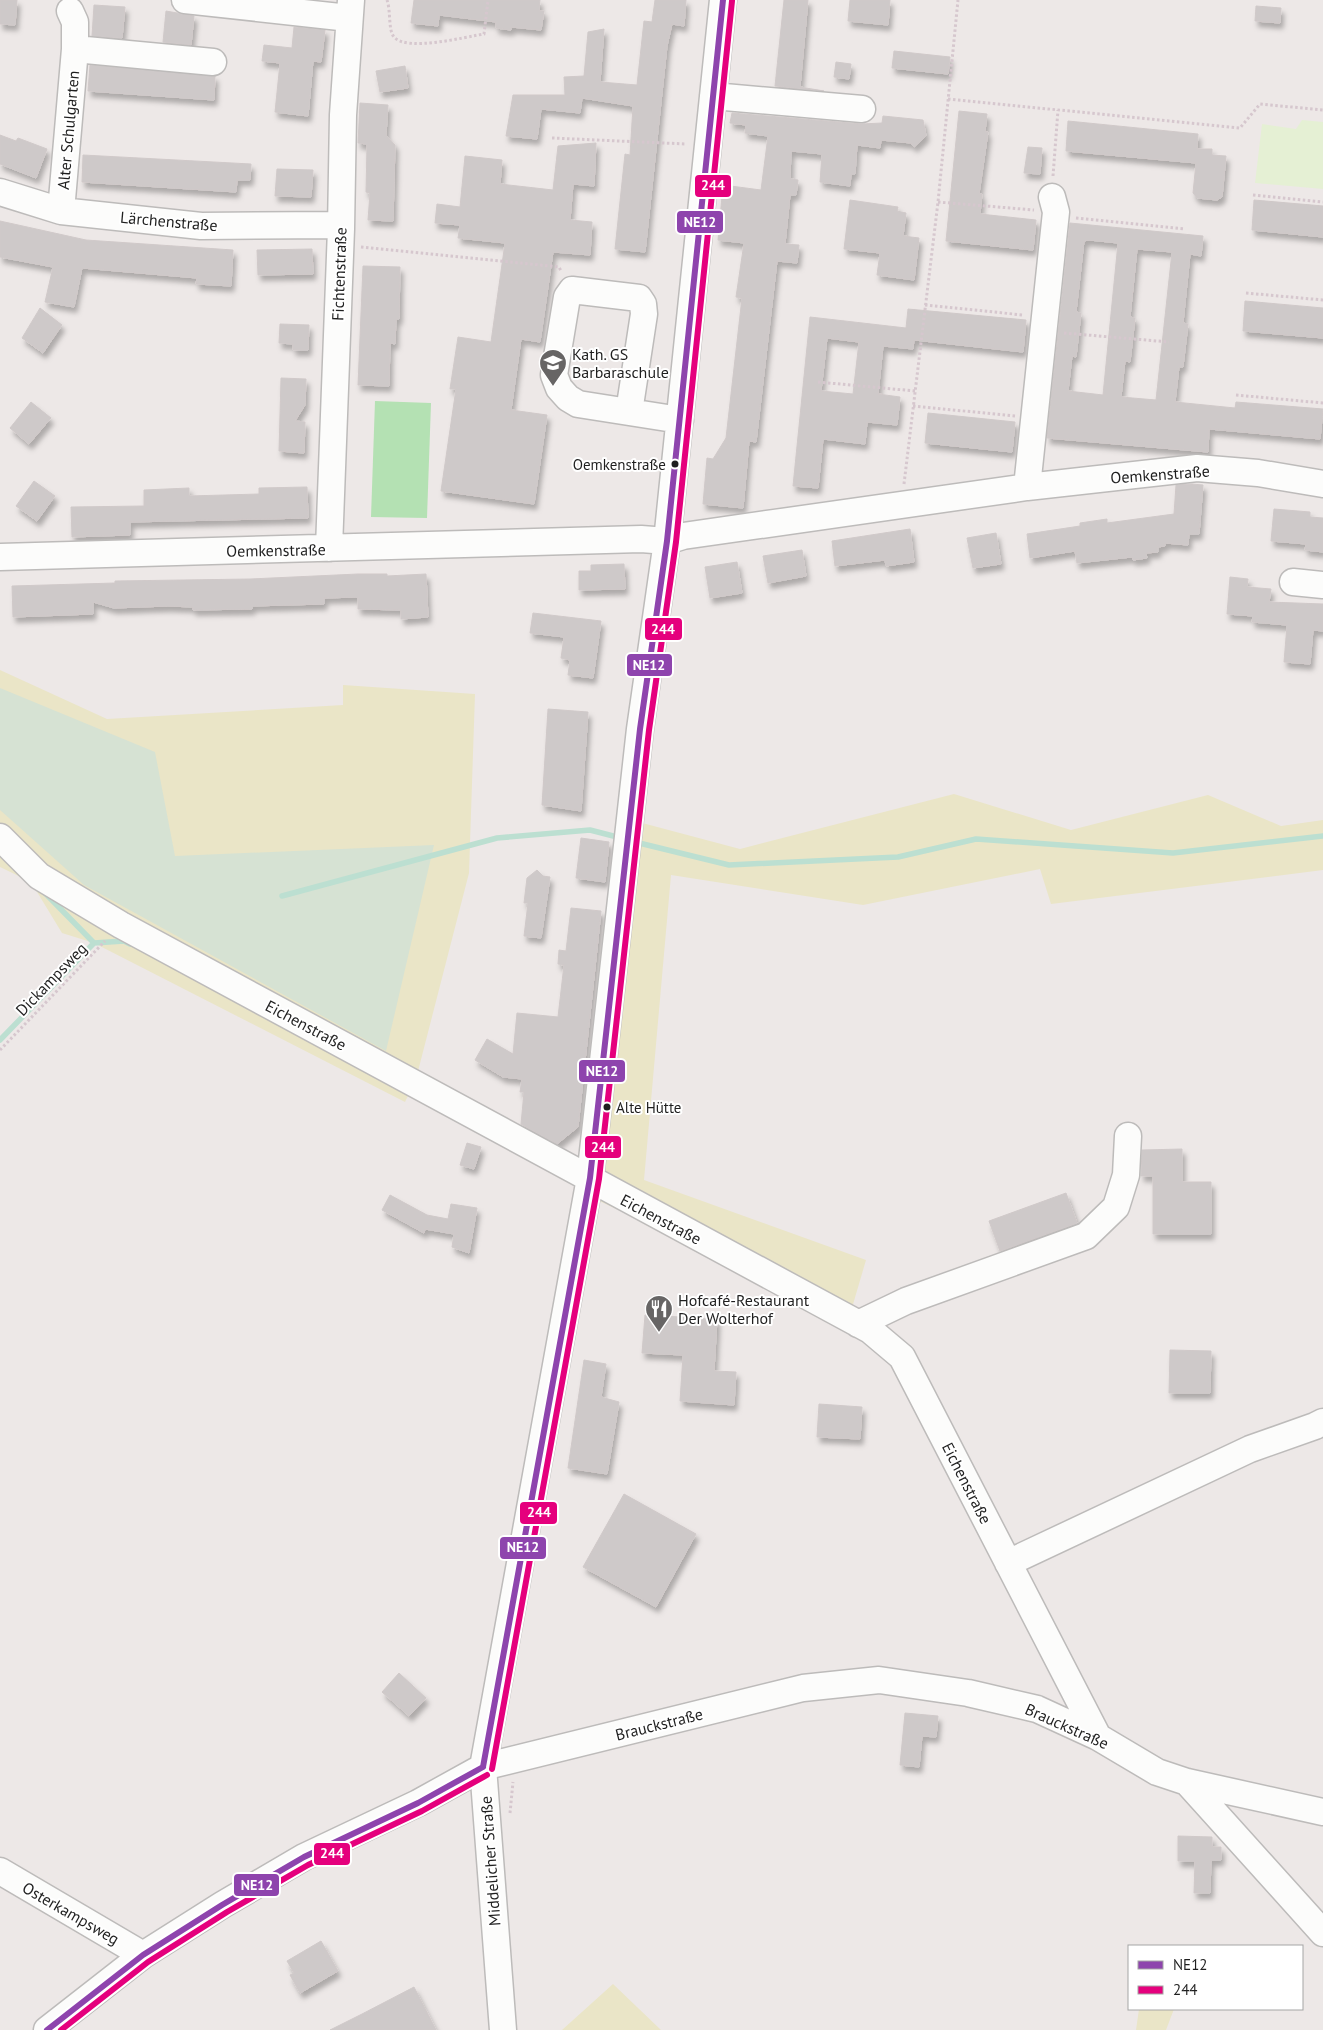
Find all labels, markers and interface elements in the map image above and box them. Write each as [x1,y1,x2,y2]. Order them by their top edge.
street label: Alter Schulgarten [53,70,83,190]
line badge: 244 [694,174,732,198]
text: 244 [701,176,725,194]
street label: Lärchenstraße [119,207,219,235]
line badge: NE12 [676,210,724,234]
text: NE12 [684,213,716,231]
street label: Fichtenstraße [327,227,351,321]
place label: Kath. GS Barbaraschule [572,344,669,382]
school or university icon: Kath. GS Barbaraschule [538,348,568,387]
place label: Oemkenstraße [573,455,666,474]
marker: Oemkenstraße [670,459,680,469]
street label: Oemkenstraße [1110,461,1210,487]
street label: Oemkenstraße [226,539,326,561]
line badge: 244 [644,617,683,641]
text: 244 [651,620,675,638]
line badge: NE12 [626,653,673,677]
text: NE12 [633,656,665,674]
street label: Dickampsweg [11,938,91,1020]
street label: Eichenstraße [262,995,350,1055]
line badge: NE12 [578,1059,626,1083]
text: NE12 [586,1062,618,1080]
place label: Alte Hütte [616,1098,682,1117]
marker: Alte Hütte [602,1102,612,1112]
line badge: 244 [584,1135,622,1159]
text: 244 [591,1138,615,1156]
street label: Eichenstraße [617,1189,705,1249]
place label: Hofcafé-Restaurant Der Wolterhof [678,1290,810,1328]
restaurant icon: Hofcafé-Restaurant Der Wolterhof [644,1294,674,1333]
street label: Eichenstraße [938,1439,996,1527]
line badge: 244 [519,1501,558,1525]
text: 244 [527,1503,551,1521]
line badge: NE12 [499,1536,547,1560]
text: NE12 [507,1538,539,1556]
street label: Brauckstraße [1022,1699,1112,1753]
street label: Brauckstraße [613,1703,705,1745]
street label: Middelicher Straße [475,1795,505,1927]
line badge: 244 [313,1842,351,1866]
text: 244 [320,1844,344,1862]
line badge: NE12 [233,1873,280,1897]
text: NE12 [241,1876,273,1894]
street label: Osterkampsweg [19,1877,123,1949]
legend [1128,1945,1303,2010]
text: NE12 [1173,1955,1208,1974]
text: 244 [1173,1980,1198,1999]

